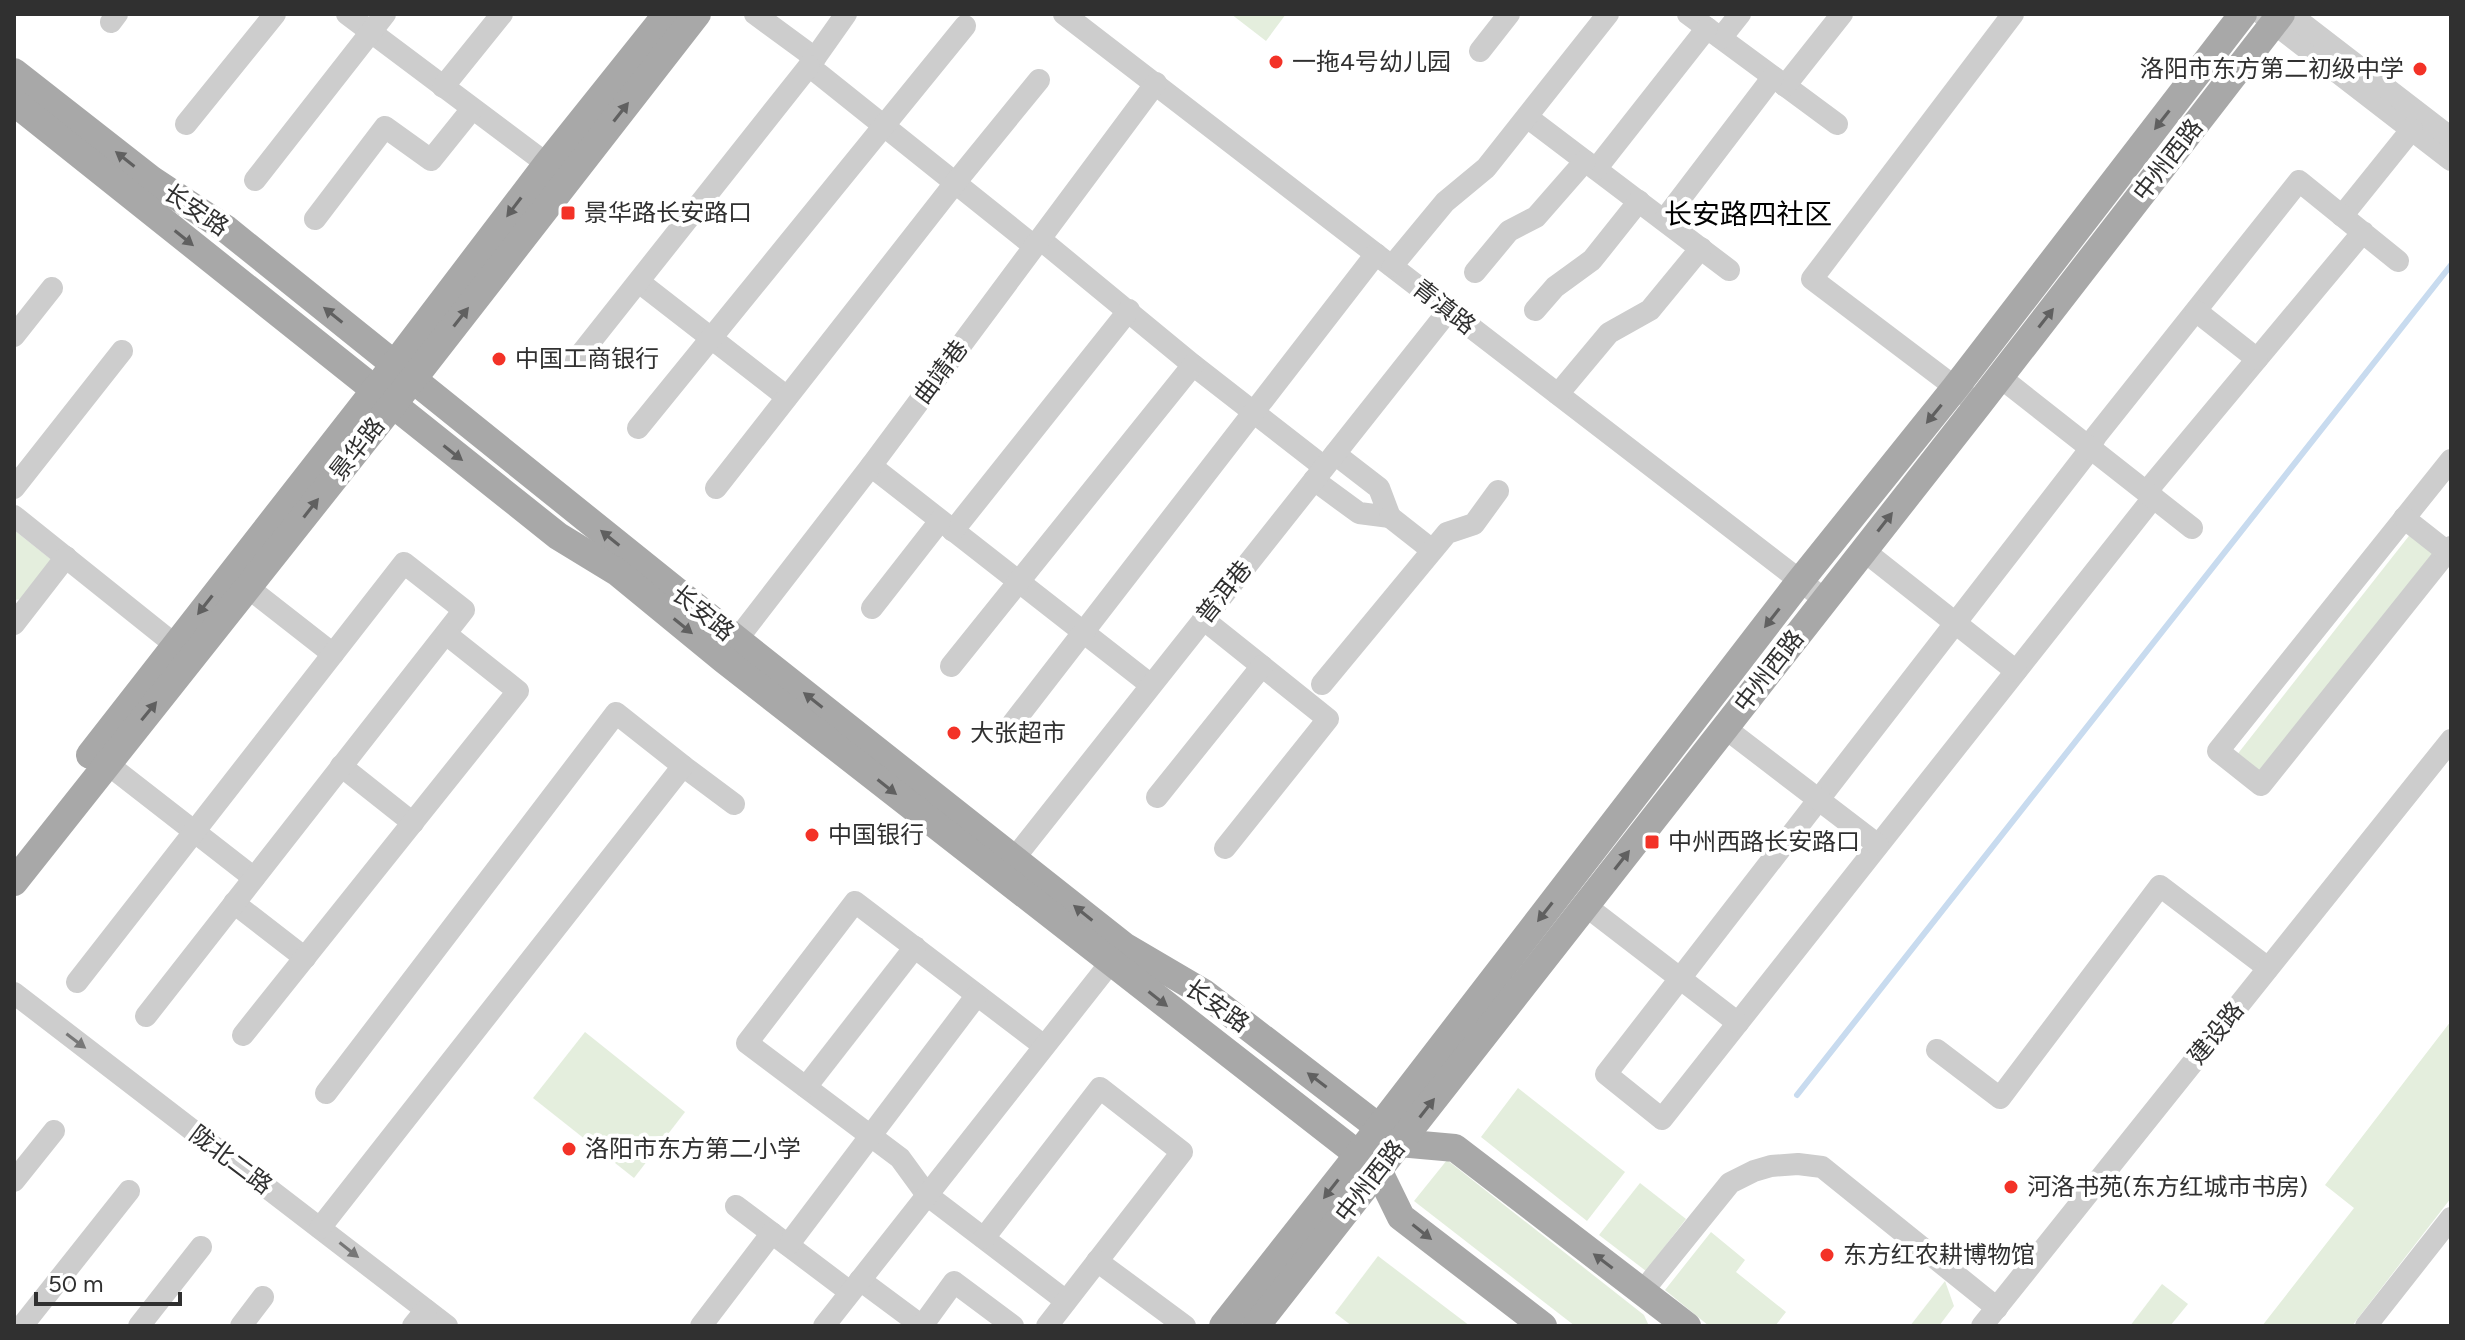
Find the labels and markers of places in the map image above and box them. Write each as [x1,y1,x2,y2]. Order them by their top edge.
place label: 一拖4号幼儿园 [1292,47,1451,76]
marker: 一拖4号幼儿园 [1267,53,1285,71]
place label: 洛阳市东方第二初级中学 [2140,54,2404,83]
marker: 洛阳市东方第二初级中学 [2411,60,2429,78]
place label: 景华路长安路口 [584,198,752,227]
marker: 景华路长安路口 [559,204,577,222]
place label: 中国工商银行 [515,344,659,373]
marker: 中国工商银行 [490,350,508,368]
place label: 大张超市 [970,718,1066,747]
marker: 大张超市 [945,724,963,742]
place label: 中国银行 [828,820,924,849]
marker: 中国银行 [803,826,821,844]
place label: 中州西路长安路口 [1668,827,1860,856]
marker: 中州西路长安路口 [1643,833,1661,851]
place label: 洛阳市东方第二小学 [585,1134,801,1163]
marker: 洛阳市东方第二小学 [560,1140,578,1158]
place label: 河洛书苑(东方红城市书房) [2027,1172,2308,1201]
marker: 河洛书苑(东方红城市书房) [2002,1178,2020,1196]
place label: 东方红农耕博物馆 [1843,1240,2035,1269]
marker: 东方红农耕博物馆 [1818,1246,1836,1264]

